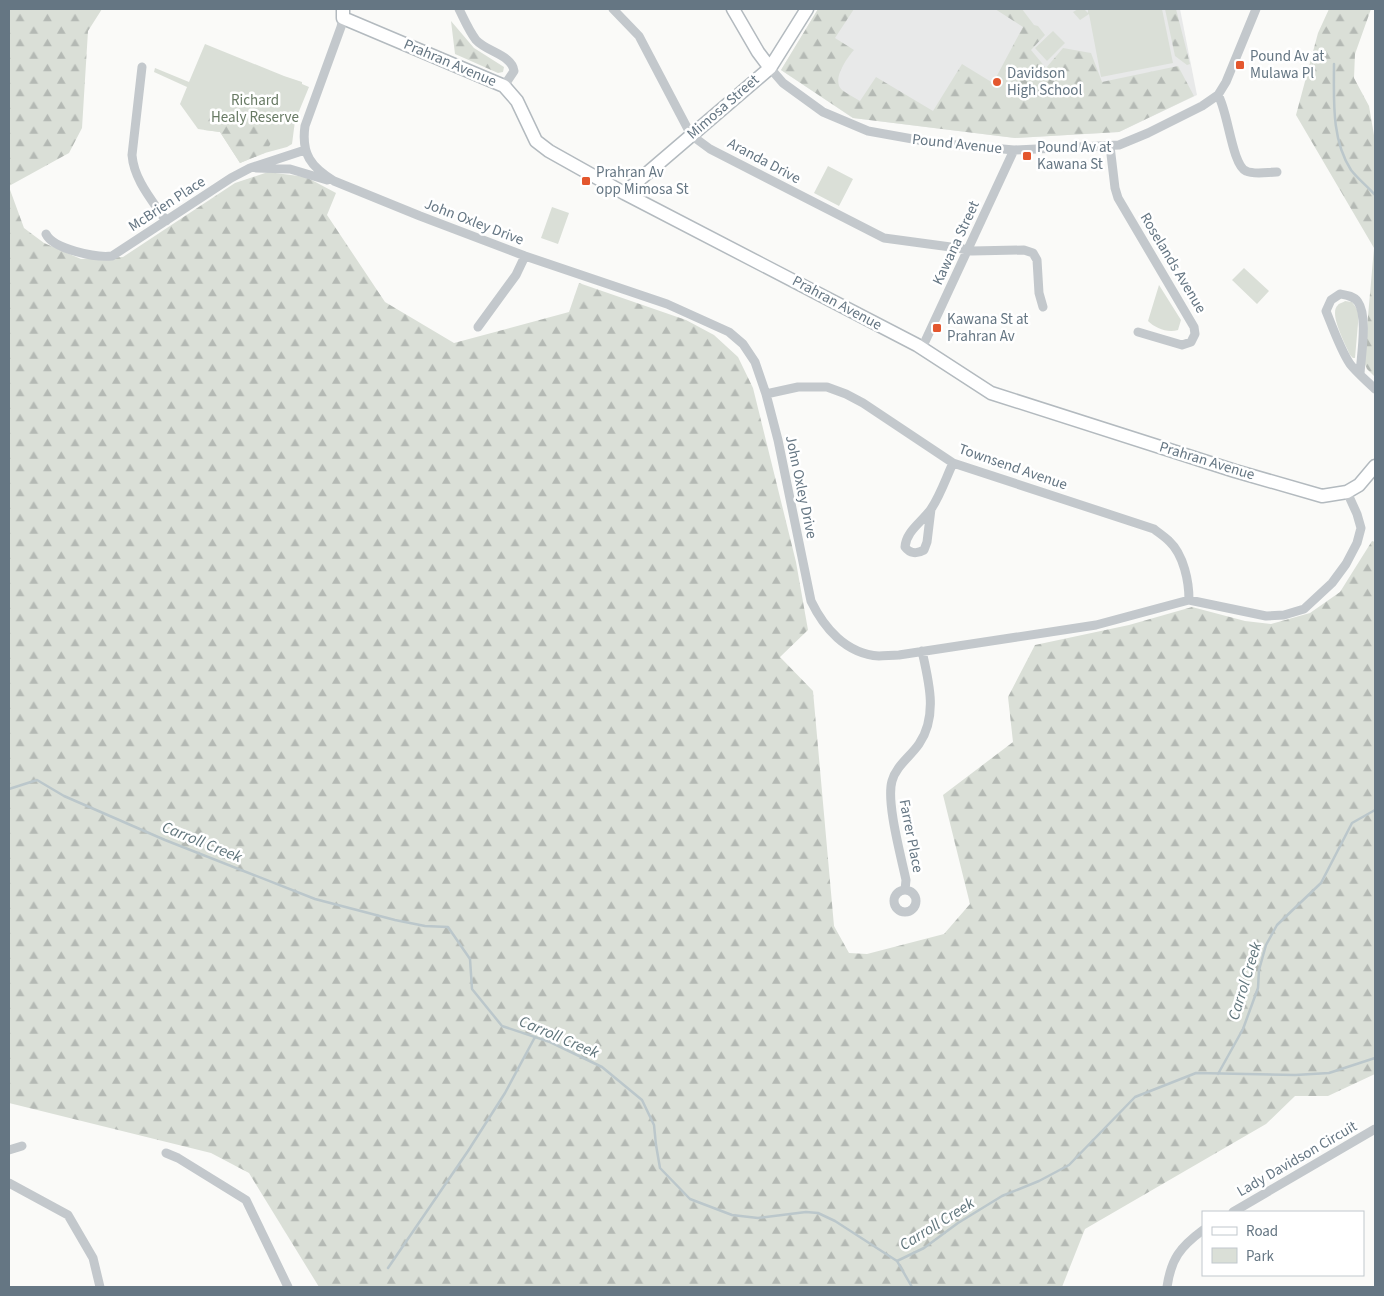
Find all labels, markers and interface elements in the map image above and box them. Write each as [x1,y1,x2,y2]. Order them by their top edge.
street label: Prahran Avenue [400,34,500,92]
place label: Pound Av at Mulawa Pl [1250,46,1324,84]
marker: Pound Av at Mulawa Pl [1234,59,1246,71]
place label: Davidson High School [1007,63,1082,101]
street label: Mimosa Street [682,70,764,144]
marker: Davidson High School [991,76,1003,88]
park label: Richard Healy Reserve [211,90,299,128]
street label: Pound Avenue [911,129,1003,159]
street label: Aranda Drive [724,133,804,189]
place label: Pound Av at Kawana St [1037,137,1111,175]
marker: Pound Av at Kawana St [1021,150,1033,162]
place label: Prahran Av opp Mimosa St [596,162,688,200]
street label: McBrien Place [124,171,210,237]
marker: Prahran Av opp Mimosa St [580,175,592,187]
street label: John Oxley Drive [421,193,527,251]
street label: Kawana Street [927,197,985,289]
street label: Roselands Avenue [1135,209,1211,317]
street label: Prahran Avenue [788,271,886,335]
place label: Kawana St at Prahran Av [947,309,1028,347]
marker: Kawana St at Prahran Av [931,322,943,334]
street label: John Oxley Drive [780,433,822,541]
street label: Prahran Avenue [1157,437,1257,485]
street label: Townsend Avenue [956,439,1070,495]
street label: Farrer Place [894,798,928,874]
water label: Carroll Creek [159,816,246,868]
water label: Carrol Creek [1223,939,1267,1023]
water label: Carroll Creek [516,1010,603,1064]
street label: Lady Davidson Circuit [1233,1116,1361,1202]
water label: Carroll Creek [895,1192,979,1256]
legend [1202,1211,1364,1276]
text: Road [1246,1221,1278,1242]
text: Park [1246,1246,1275,1267]

